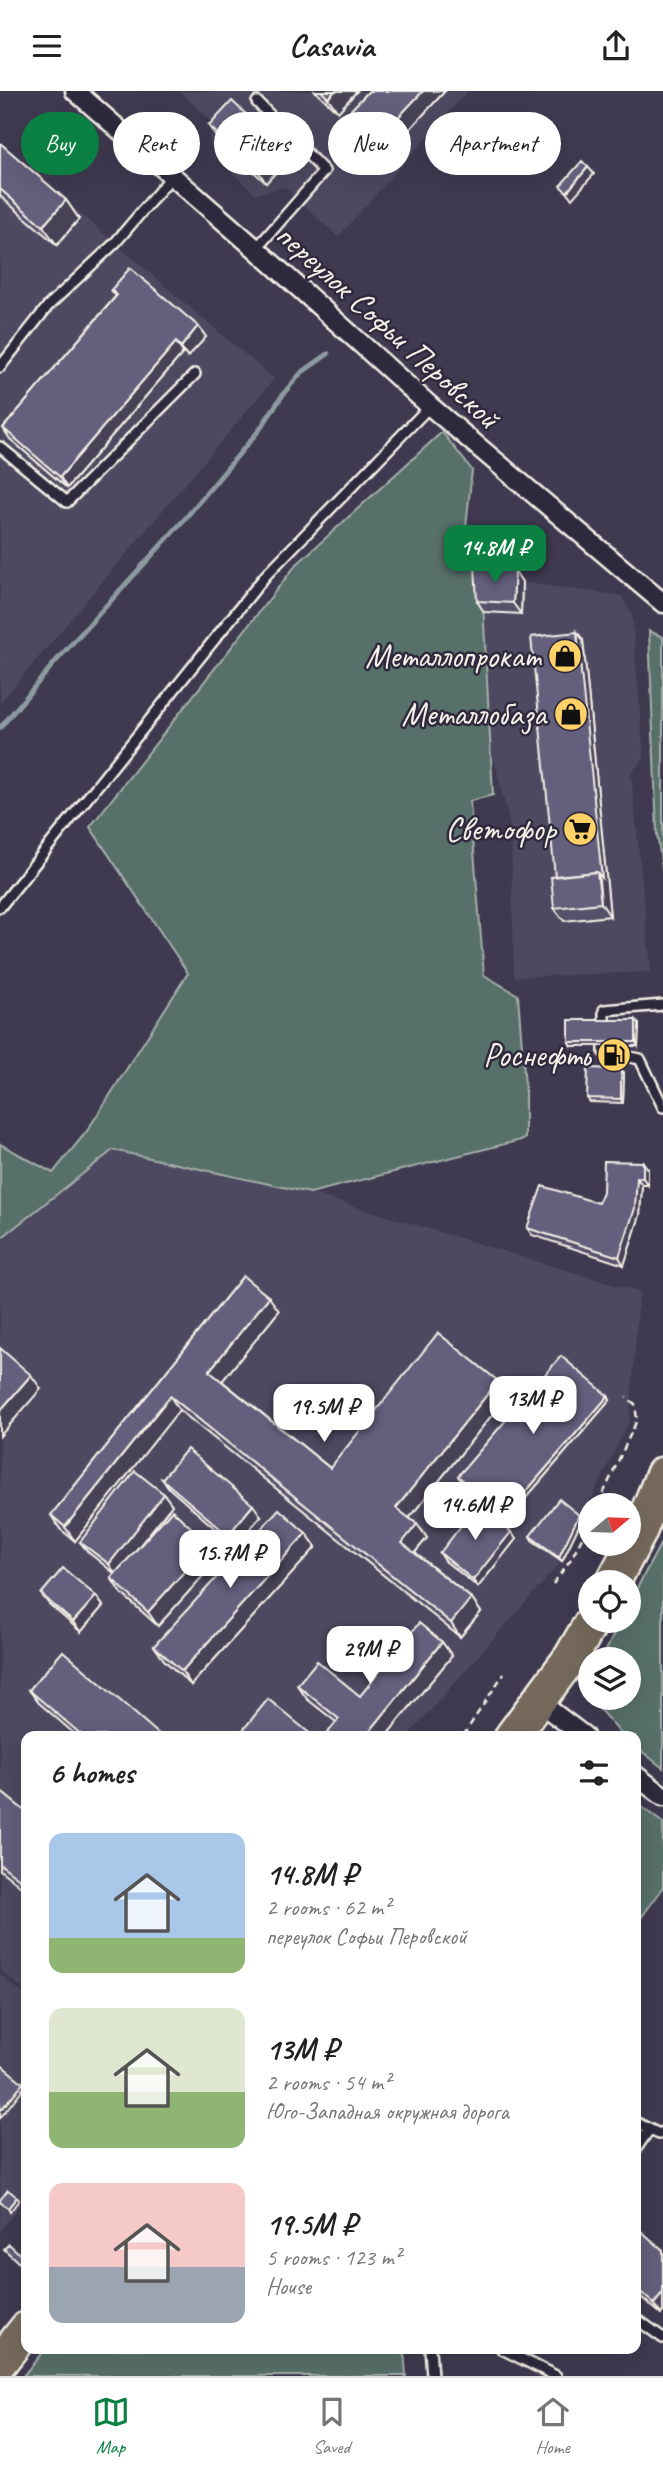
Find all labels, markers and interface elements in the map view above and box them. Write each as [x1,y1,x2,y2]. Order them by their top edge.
text: Casavia [289,25,374,66]
icon: menu [28,27,66,65]
icon: share [597,27,635,65]
chip: Buy [21,112,99,175]
chip: Rent [113,112,200,175]
chip: Filters [214,112,314,175]
chip: New [328,112,411,175]
chip: Apartment [425,112,561,175]
street label: переулок Софьи Перовской [267,214,511,439]
pin: 14.8M ₽ [430,525,560,585]
text: 14.8M ₽ [460,533,530,562]
place label: Металлопрокат [365,635,542,677]
shop icon: Металлопрокат [546,637,584,675]
place label: Металлобаза [401,693,548,735]
shop icon: Металлобаза [552,695,590,733]
place label: Светофор [445,808,558,850]
supermarket icon: Светофор [561,810,599,848]
place label: Роснефть [483,1034,592,1076]
fuel station icon: Роснефть [595,1036,633,1074]
pin: 13M ₽ [484,1377,582,1436]
text: 13M ₽ [506,1384,560,1413]
pin: 19.5M ₽ [259,1385,389,1444]
text: 19.5M ₽ [289,1392,359,1421]
pin: 14.6M ₽ [410,1483,540,1542]
text: 14.6M ₽ [440,1490,510,1519]
north arrow [578,1493,640,1556]
map controls [578,1493,641,1710]
pin: 15.7M ₽ [165,1531,295,1590]
text: 15.7M ₽ [195,1538,265,1567]
button: locate [578,1570,641,1633]
pin: 29M ₽ [321,1627,419,1686]
text: 29M ₽ [343,1634,397,1663]
button: layers [578,1647,641,1710]
text: 6 homes [49,1754,134,1792]
icon: filters [575,1754,613,1792]
text: 14.8M ₽ [266,1855,357,1893]
icon: home [105,1861,189,1945]
text: 2 rooms · 62 m² [266,1893,390,1922]
text: переулок Софьи Перовской [266,1922,467,1951]
text: 13M ₽ [266,2030,338,2068]
icon: home [105,2036,189,2120]
text: 2 rooms · 54 m² [266,2068,390,2097]
text: Юго-Западная окружная дорога [266,2097,509,2126]
text: 19.5M ₽ [266,2205,356,2243]
icon: home [105,2211,189,2295]
text: 5 rooms · 123 m² [266,2243,401,2272]
text: House [266,2272,311,2301]
tab: Map [92,2393,130,2459]
tab: Saved [313,2393,351,2459]
tab: Home [534,2393,572,2459]

